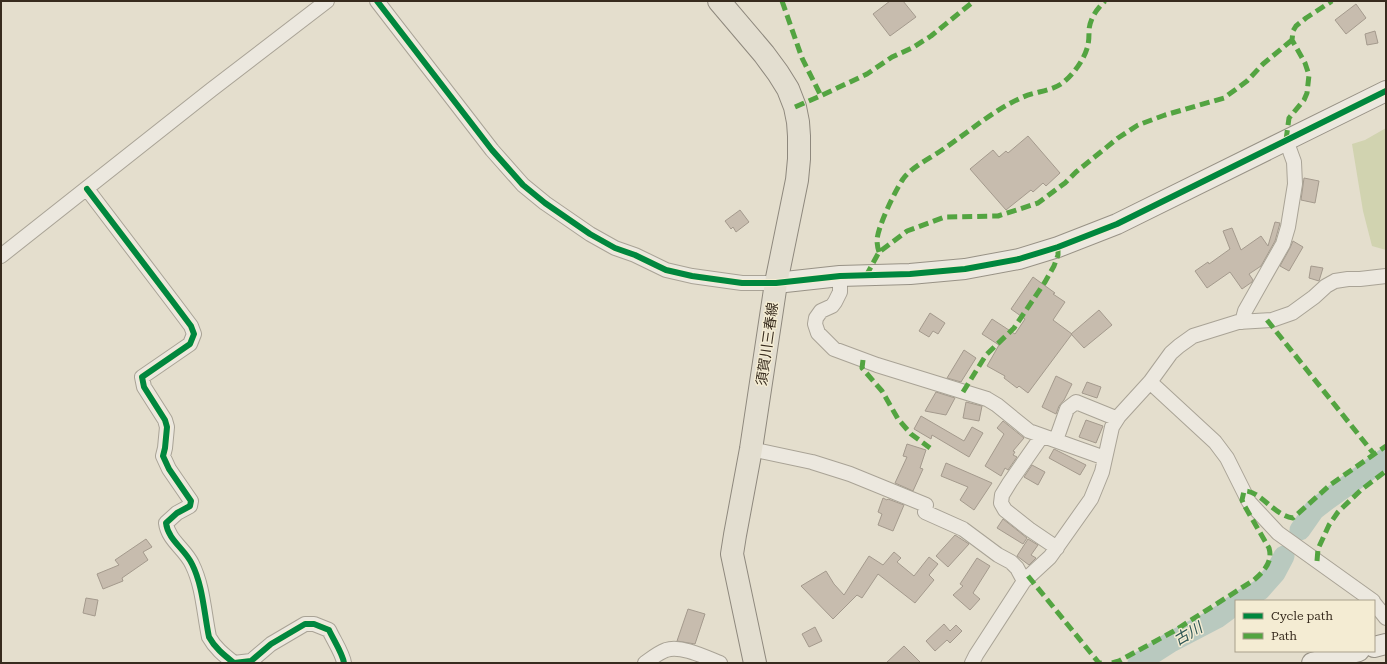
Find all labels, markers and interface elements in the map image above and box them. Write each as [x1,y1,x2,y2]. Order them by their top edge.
street label: 須賀川三春線 [753,301,781,387]
legend [1235,600,1375,652]
text: Cycle path [1271,609,1333,623]
water label: 古川 [1171,618,1207,649]
text: Path [1271,629,1297,643]

